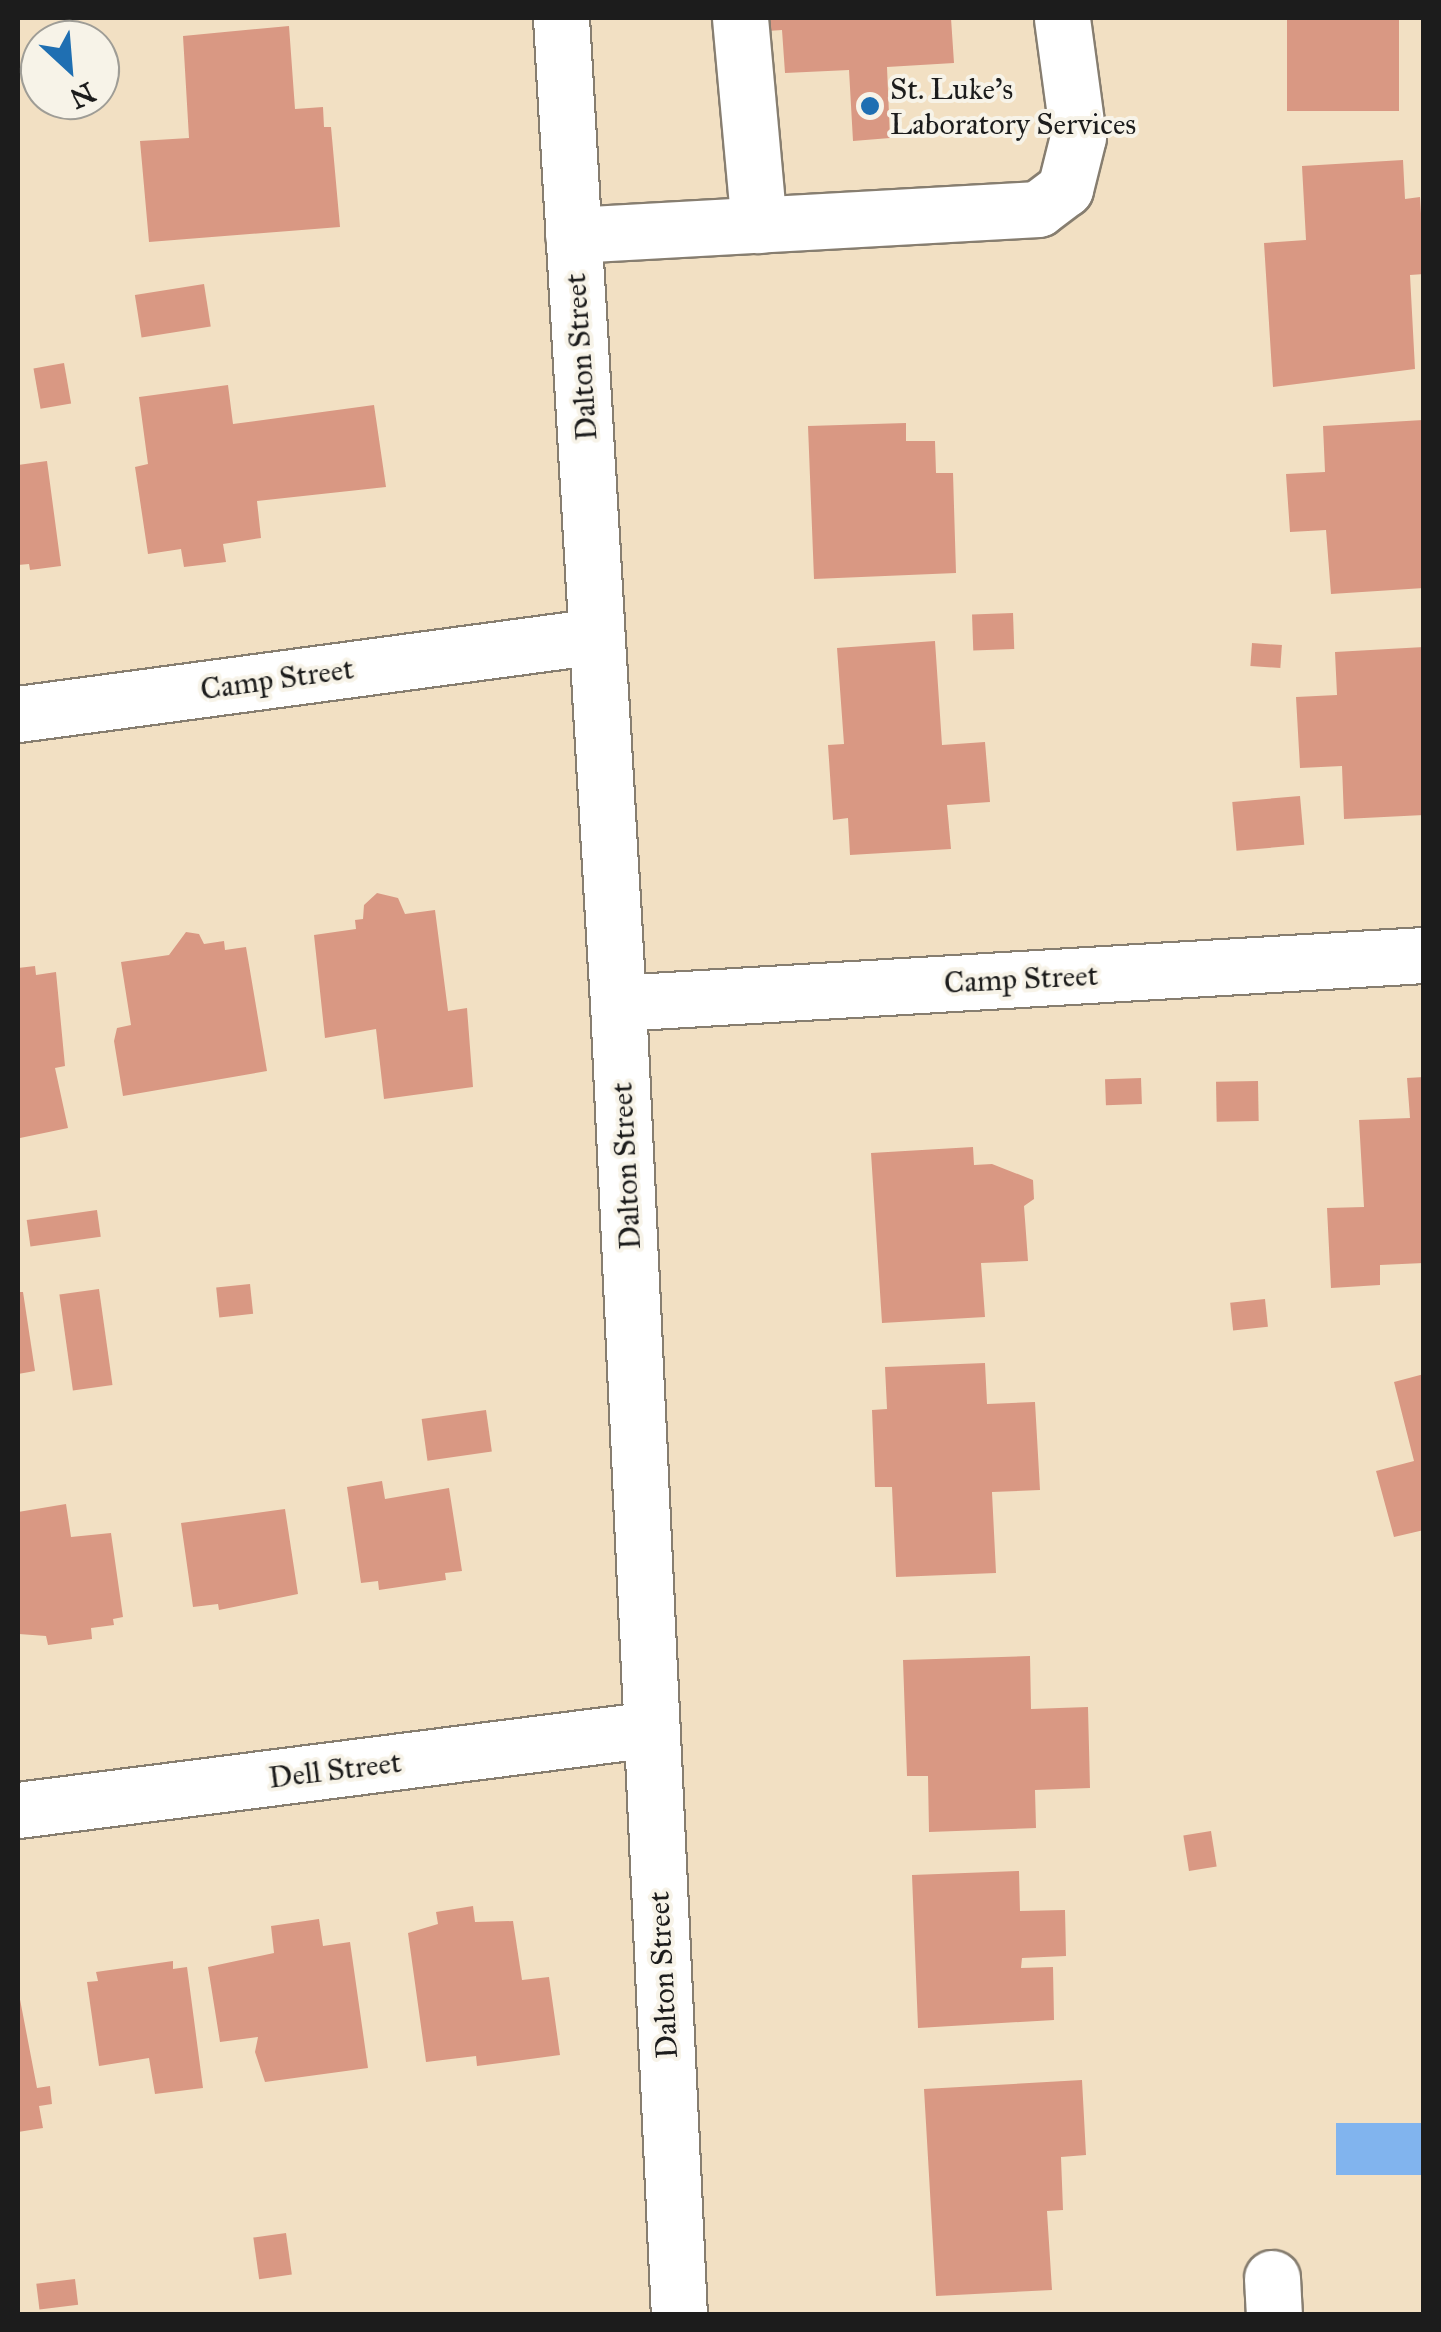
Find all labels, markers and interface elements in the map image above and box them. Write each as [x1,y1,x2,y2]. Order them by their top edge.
north arrow [20,20,120,120]
place label: St. Luke's Laboratory Services [890,71,1136,142]
text: N [64,75,101,117]
marker: St. Luke's Laboratory Services [859,95,881,117]
street label: Dalton Street [557,272,605,442]
street label: Camp Street [198,650,356,708]
street label: Camp Street [943,957,1099,1001]
street label: Dalton Street [604,1081,648,1251]
street label: Dell Street [267,1744,403,1796]
street label: Dalton Street [641,1890,685,2060]

